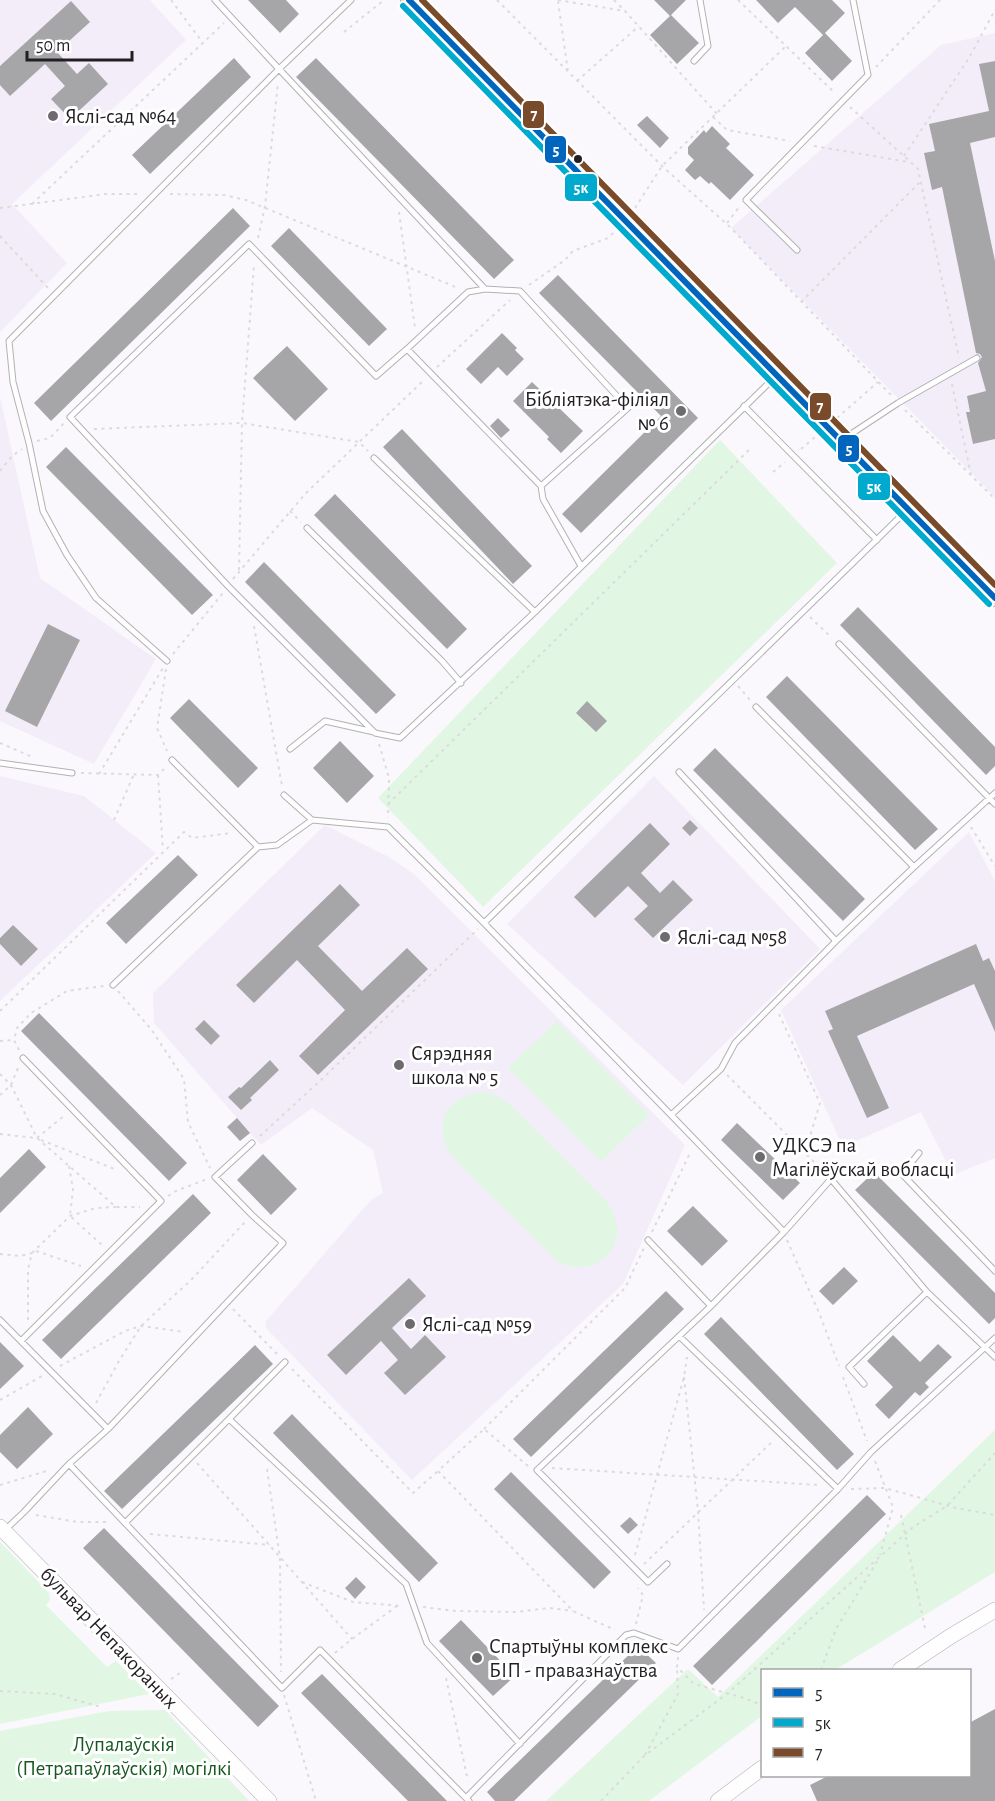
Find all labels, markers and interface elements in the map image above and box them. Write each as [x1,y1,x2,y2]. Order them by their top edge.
scale bar [27,24,132,62]
text: 50 m [36,37,70,55]
line badge: 7 [522,100,545,129]
place label: Яслі-сад №64 [65,106,176,127]
text: 7 [531,107,538,123]
marker: Яслі-сад №64 [46,109,60,123]
line badge: 5 [544,135,567,164]
text: 5 [553,142,560,158]
unlabelled marker [572,153,584,165]
line badge: 5к [564,173,598,202]
text: 5к [574,180,588,196]
place label: Бібліятэка-філіял № 6 [525,389,669,434]
line badge: 7 [809,392,832,421]
text: 7 [817,399,824,415]
marker: Бібліятэка-філіял № 6 [674,404,688,418]
line badge: 5 [837,434,860,463]
text: 5 [846,441,853,457]
line badge: 5к [857,472,891,501]
text: 5к [867,479,881,495]
place label: Яслі-сад №58 [677,927,787,948]
marker: Яслі-сад №58 [658,930,672,944]
place label: Сярэдняя школа № 5 [411,1043,498,1088]
marker: Сярэдняя школа № 5 [392,1058,406,1072]
place label: УДКСЭ па Магілёўскай вобласці [772,1135,954,1180]
marker: УДКСЭ па Магілёўскай вобласці [753,1150,767,1164]
place label: Яслі-сад №59 [422,1314,532,1335]
marker: Яслі-сад №59 [403,1317,417,1331]
street label: бульвар Непакораных [36,1563,182,1713]
place label: Спартыўны комплекс БІП - правазнаўства [489,1636,668,1681]
marker: Спартыўны комплекс БІП - правазнаўства [470,1651,484,1665]
legend [761,1669,971,1777]
text: 5 [815,1685,823,1703]
text: 5к [815,1715,832,1733]
park label: Лупалаўскія (Петрапаўлаўскія) могілкі [16,1734,232,1779]
text: 7 [815,1745,823,1763]

